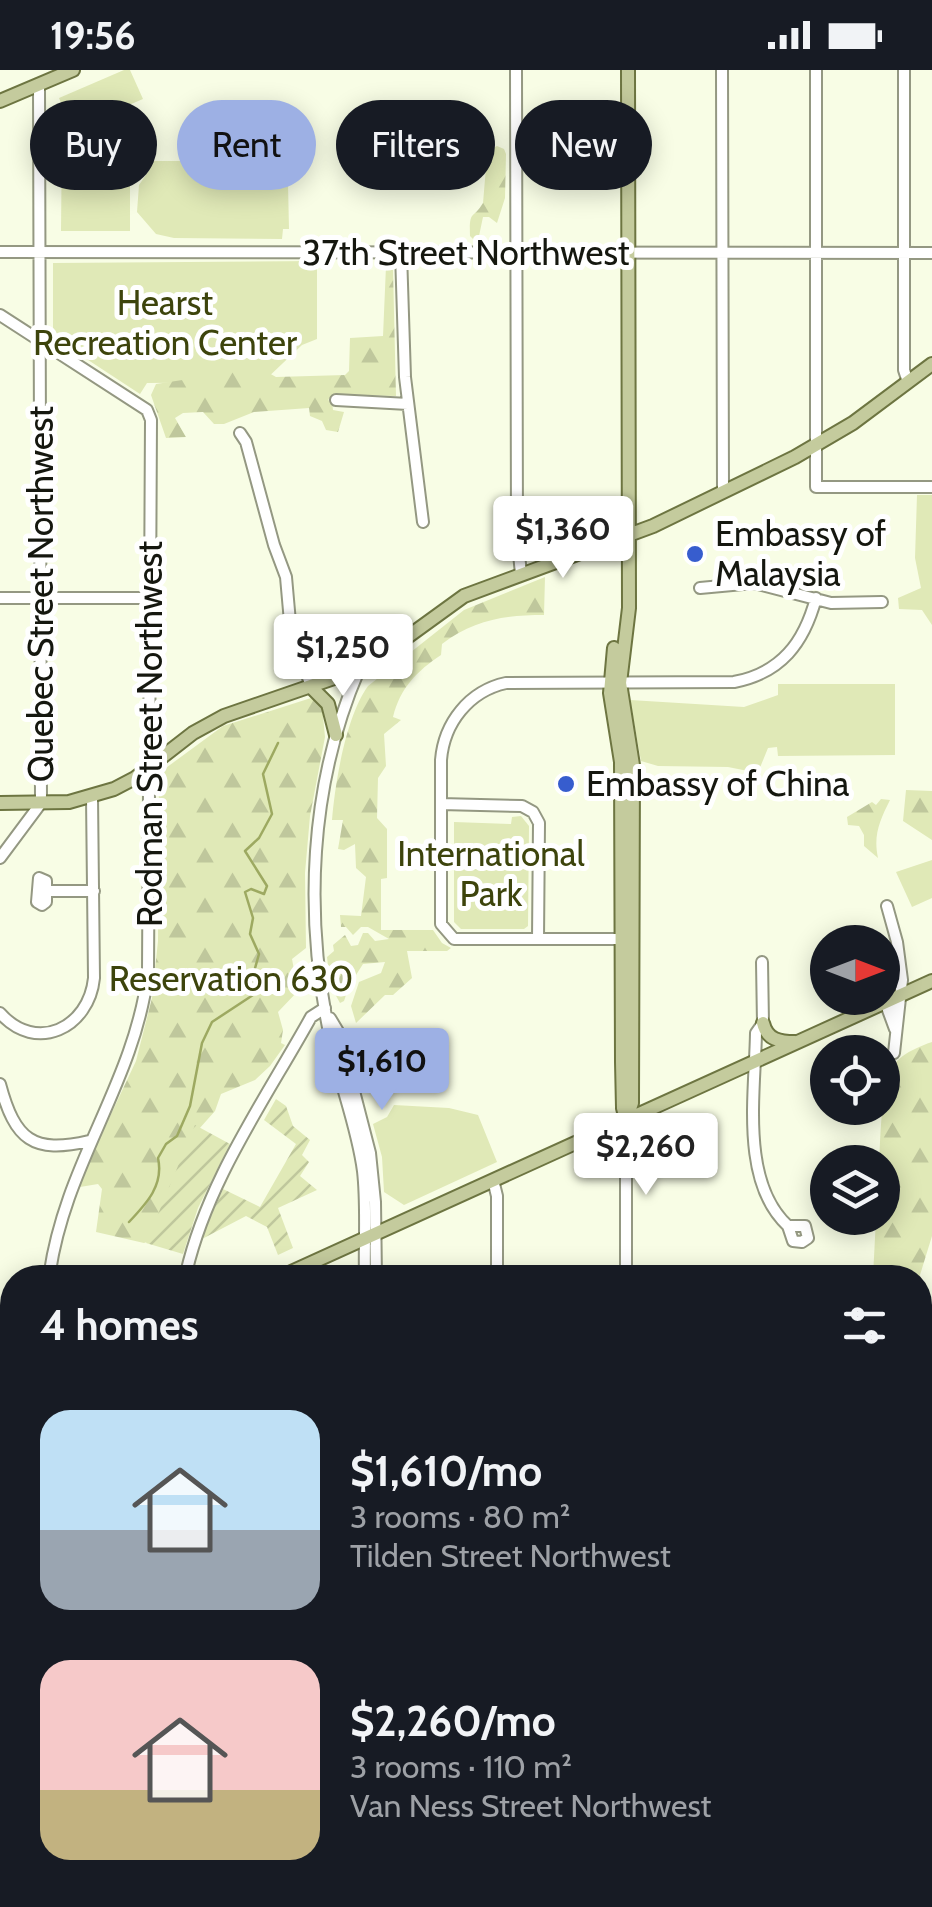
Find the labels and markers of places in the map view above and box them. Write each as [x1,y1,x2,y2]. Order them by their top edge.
pin: $1,360 [482,496,644,581]
place label: Embassy of Malaysia [715,512,887,595]
marker: Embassy of Malaysia [684,543,706,565]
pin: $1,250 [262,614,424,699]
place label: Embassy of China [586,762,850,805]
marker: Embassy of China [555,773,577,795]
pin: $1,610 [301,1028,463,1113]
pin: $2,260 [565,1113,727,1198]

